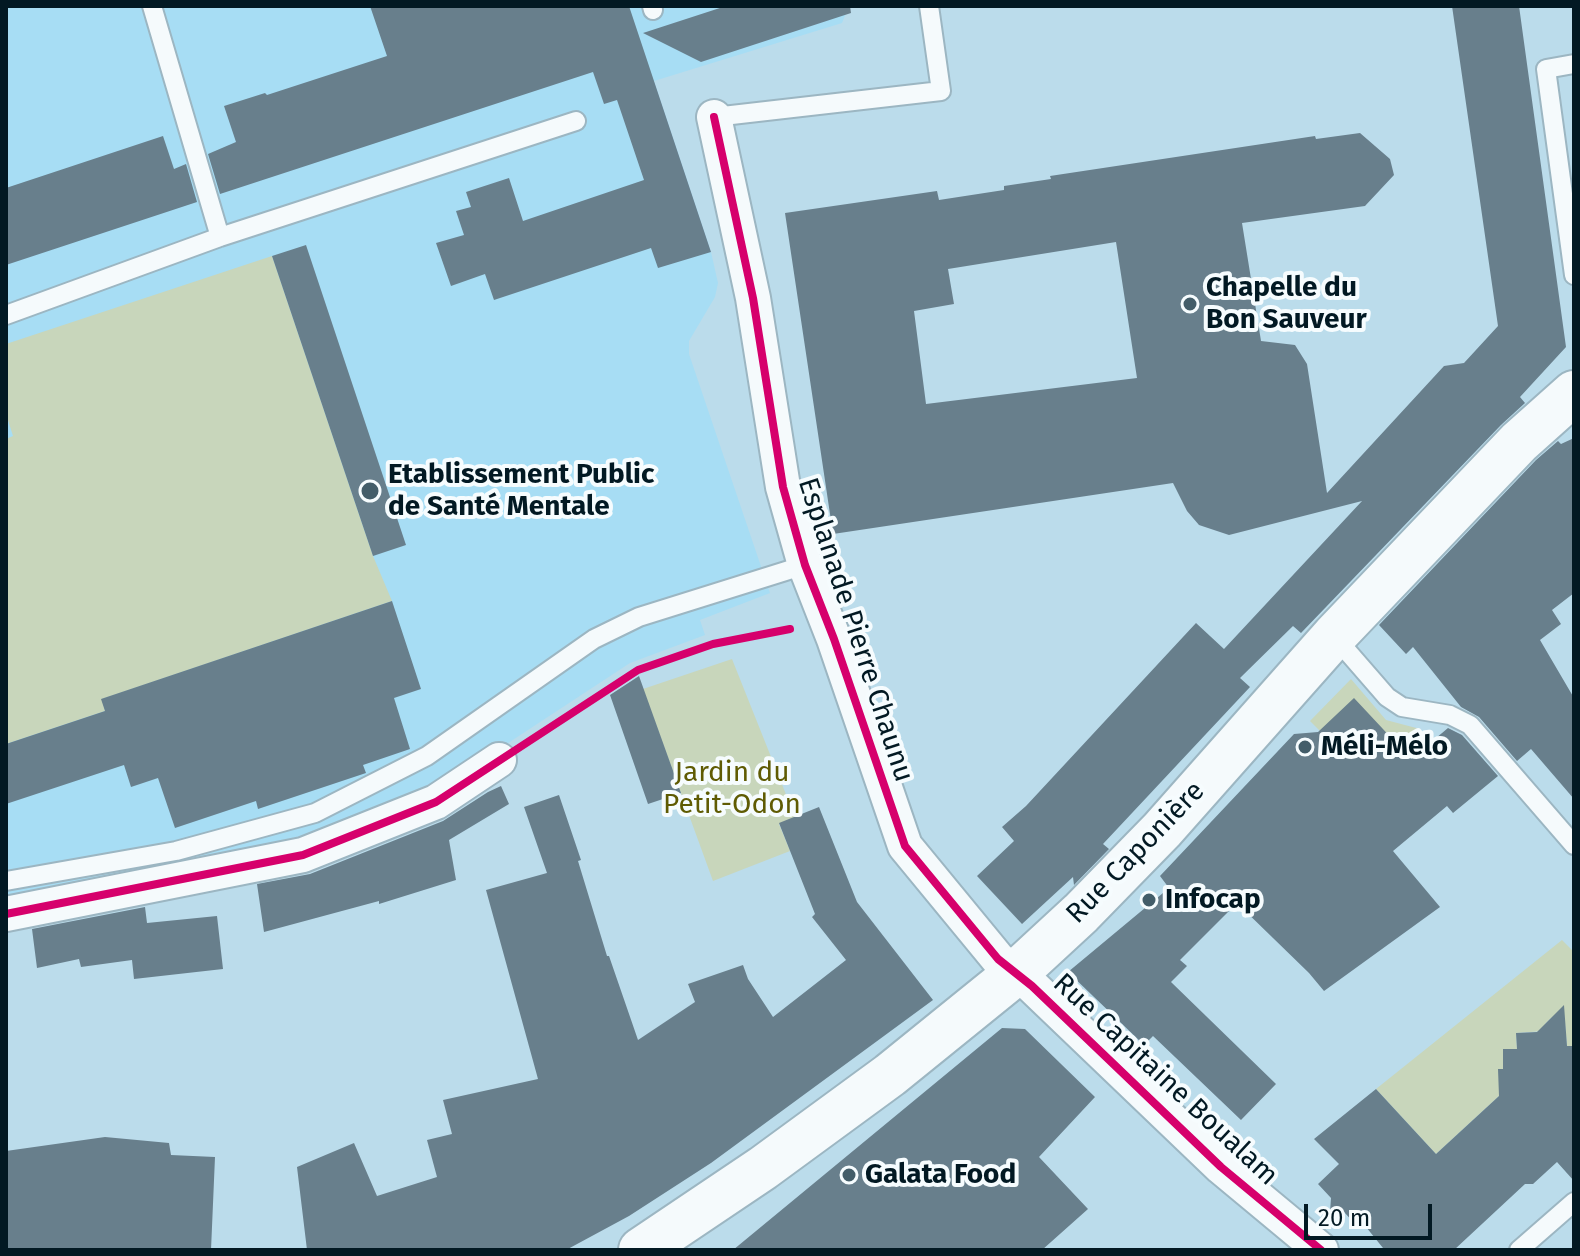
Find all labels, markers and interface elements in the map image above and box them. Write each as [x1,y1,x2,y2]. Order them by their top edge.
place label: Chapelle du Bon Sauveur [1206,271,1367,337]
marker: Chapelle du Bon Sauveur [1181,295,1199,313]
place label: Etablissement Public de Santé Mentale [388,458,654,524]
street label: Esplanade Pierre Chaunu [790,474,920,786]
marker: Etablissement Public de Santé Mentale [359,480,381,502]
place label: Méli-Mélo [1321,730,1448,764]
marker: Méli-Mélo [1296,738,1314,756]
park label: Jardin du Petit-Odon [663,756,801,822]
street label: Rue Caponière [1060,775,1212,931]
place label: Infocap [1165,883,1261,917]
marker: Infocap [1140,891,1158,909]
street label: Rue Capitaine Boualam [1046,967,1284,1193]
place label: Galata Food [865,1158,1016,1192]
marker: Galata Food [840,1166,858,1184]
scale bar [1308,1188,1436,1238]
text: 20 m [1318,1204,1370,1232]

